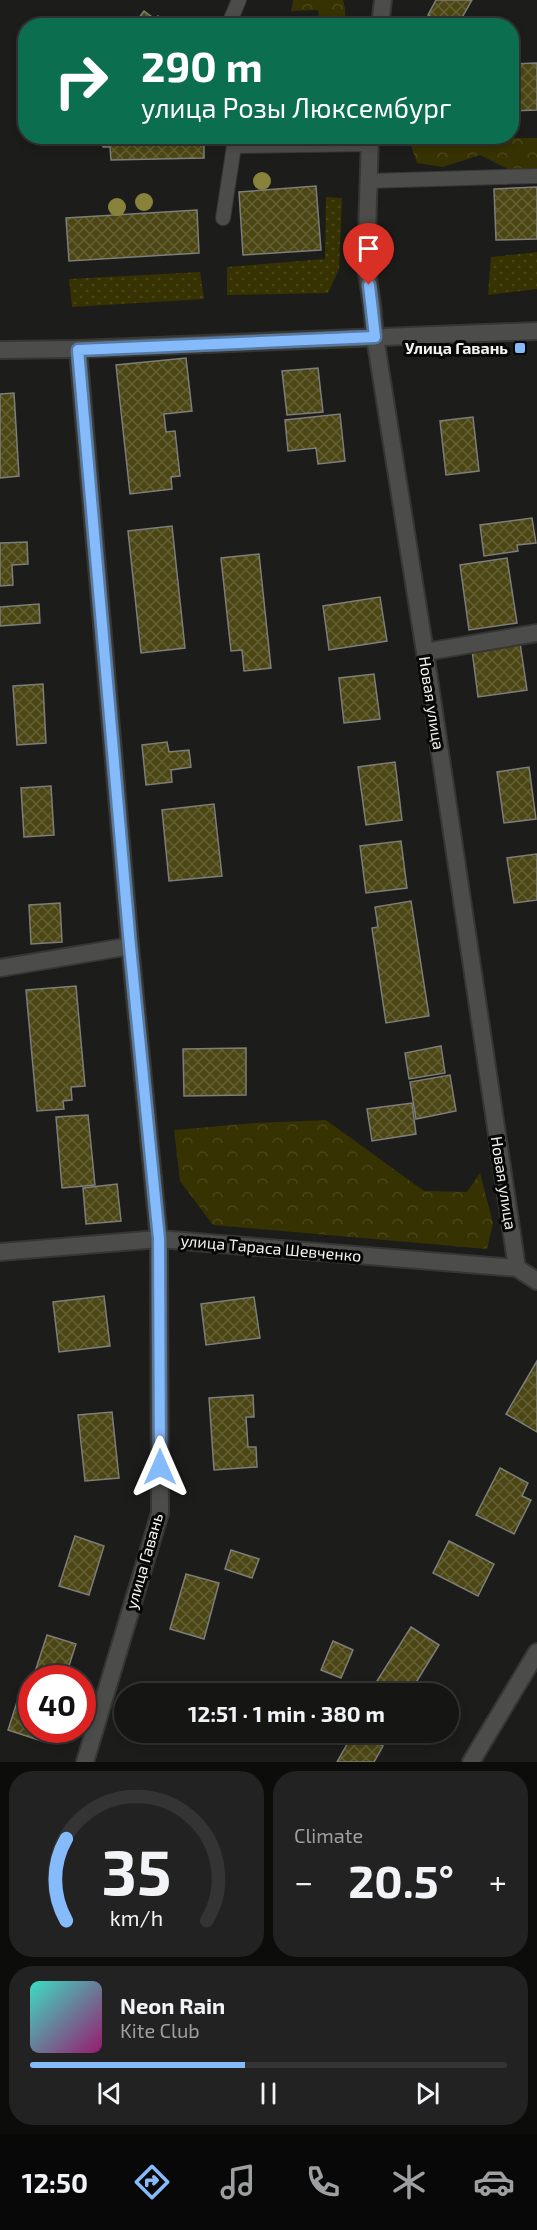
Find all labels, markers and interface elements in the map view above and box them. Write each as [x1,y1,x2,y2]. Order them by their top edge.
text: 290 m [141,40,263,90]
icon: right [42,42,120,120]
text: улица Розы Люксембург [141,91,452,123]
pin [343,223,394,285]
icon: arrive [352,232,385,265]
place label: Улица Гавань [405,338,508,357]
marker: Улица Гавань [513,341,527,355]
street label: Новая улица [415,655,449,751]
street label: Новая улица [487,1135,521,1231]
street label: улица Тараса Шевченко [180,1230,362,1266]
position arrow [128,1435,192,1499]
street label: улица Гавань [121,1511,167,1611]
speed limit sign: 40 [18,1665,96,1743]
text: 12:51 · 1 min · 380 m [188,1700,385,1726]
text: Climate [294,1823,363,1847]
text: 35 [102,1833,171,1908]
text: 20.5° [348,1853,454,1907]
text: − [294,1861,313,1901]
text: + [489,1861,507,1901]
text: km/h [110,1905,163,1930]
text: Neon Rain [120,1992,225,2018]
text: Kite Club [120,2018,200,2042]
icon: previous [93,2077,126,2110]
icon: pause [252,2077,285,2110]
icon: next [411,2077,444,2110]
icon: directions [131,2161,173,2203]
icon: music [217,2161,259,2203]
icon: phone [302,2161,344,2203]
icon: climate [388,2161,430,2203]
icon: car [473,2161,515,2203]
text: 12:50 [22,2166,88,2198]

